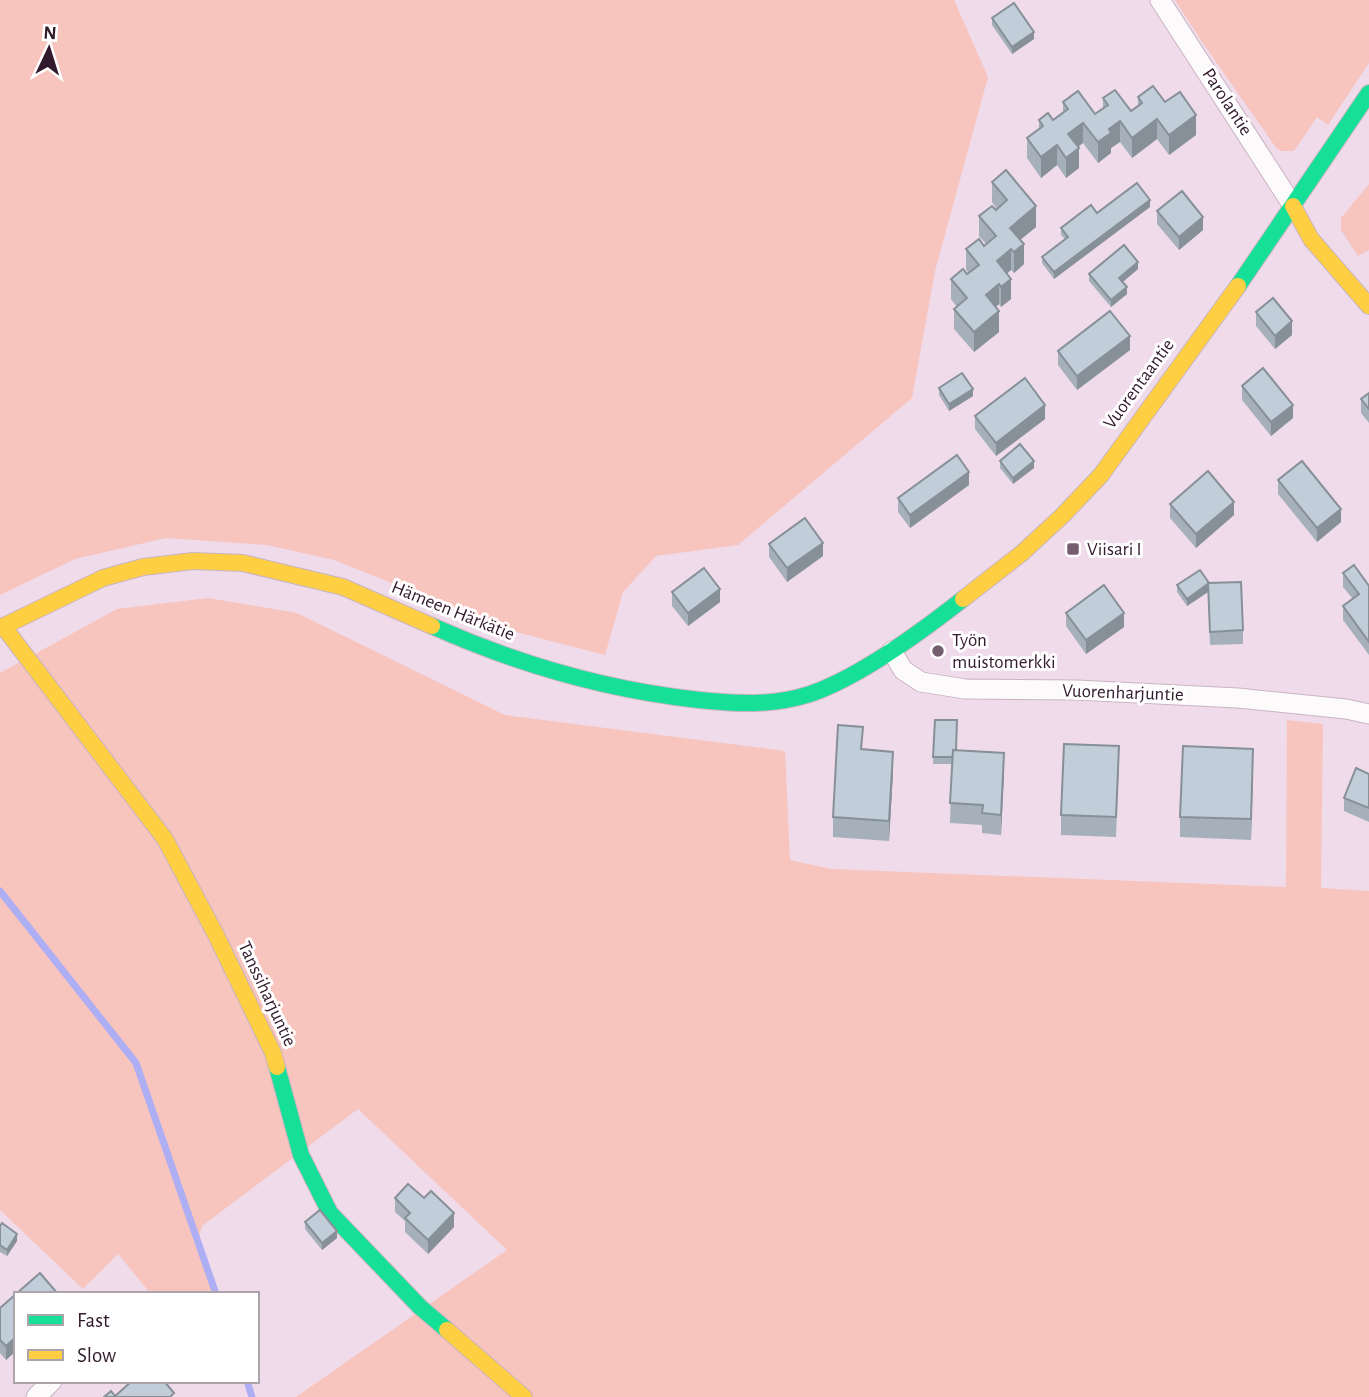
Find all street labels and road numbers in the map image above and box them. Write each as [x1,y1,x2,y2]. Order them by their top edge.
street label: Parolantie [1198,65,1256,139]
street label: Vuorentaantie [1100,336,1178,432]
street label: Hämeen Härkätie [389,578,517,644]
street label: Vuorenharjuntie [1062,681,1184,705]
street label: Tanssiharjuntie [234,939,300,1049]

